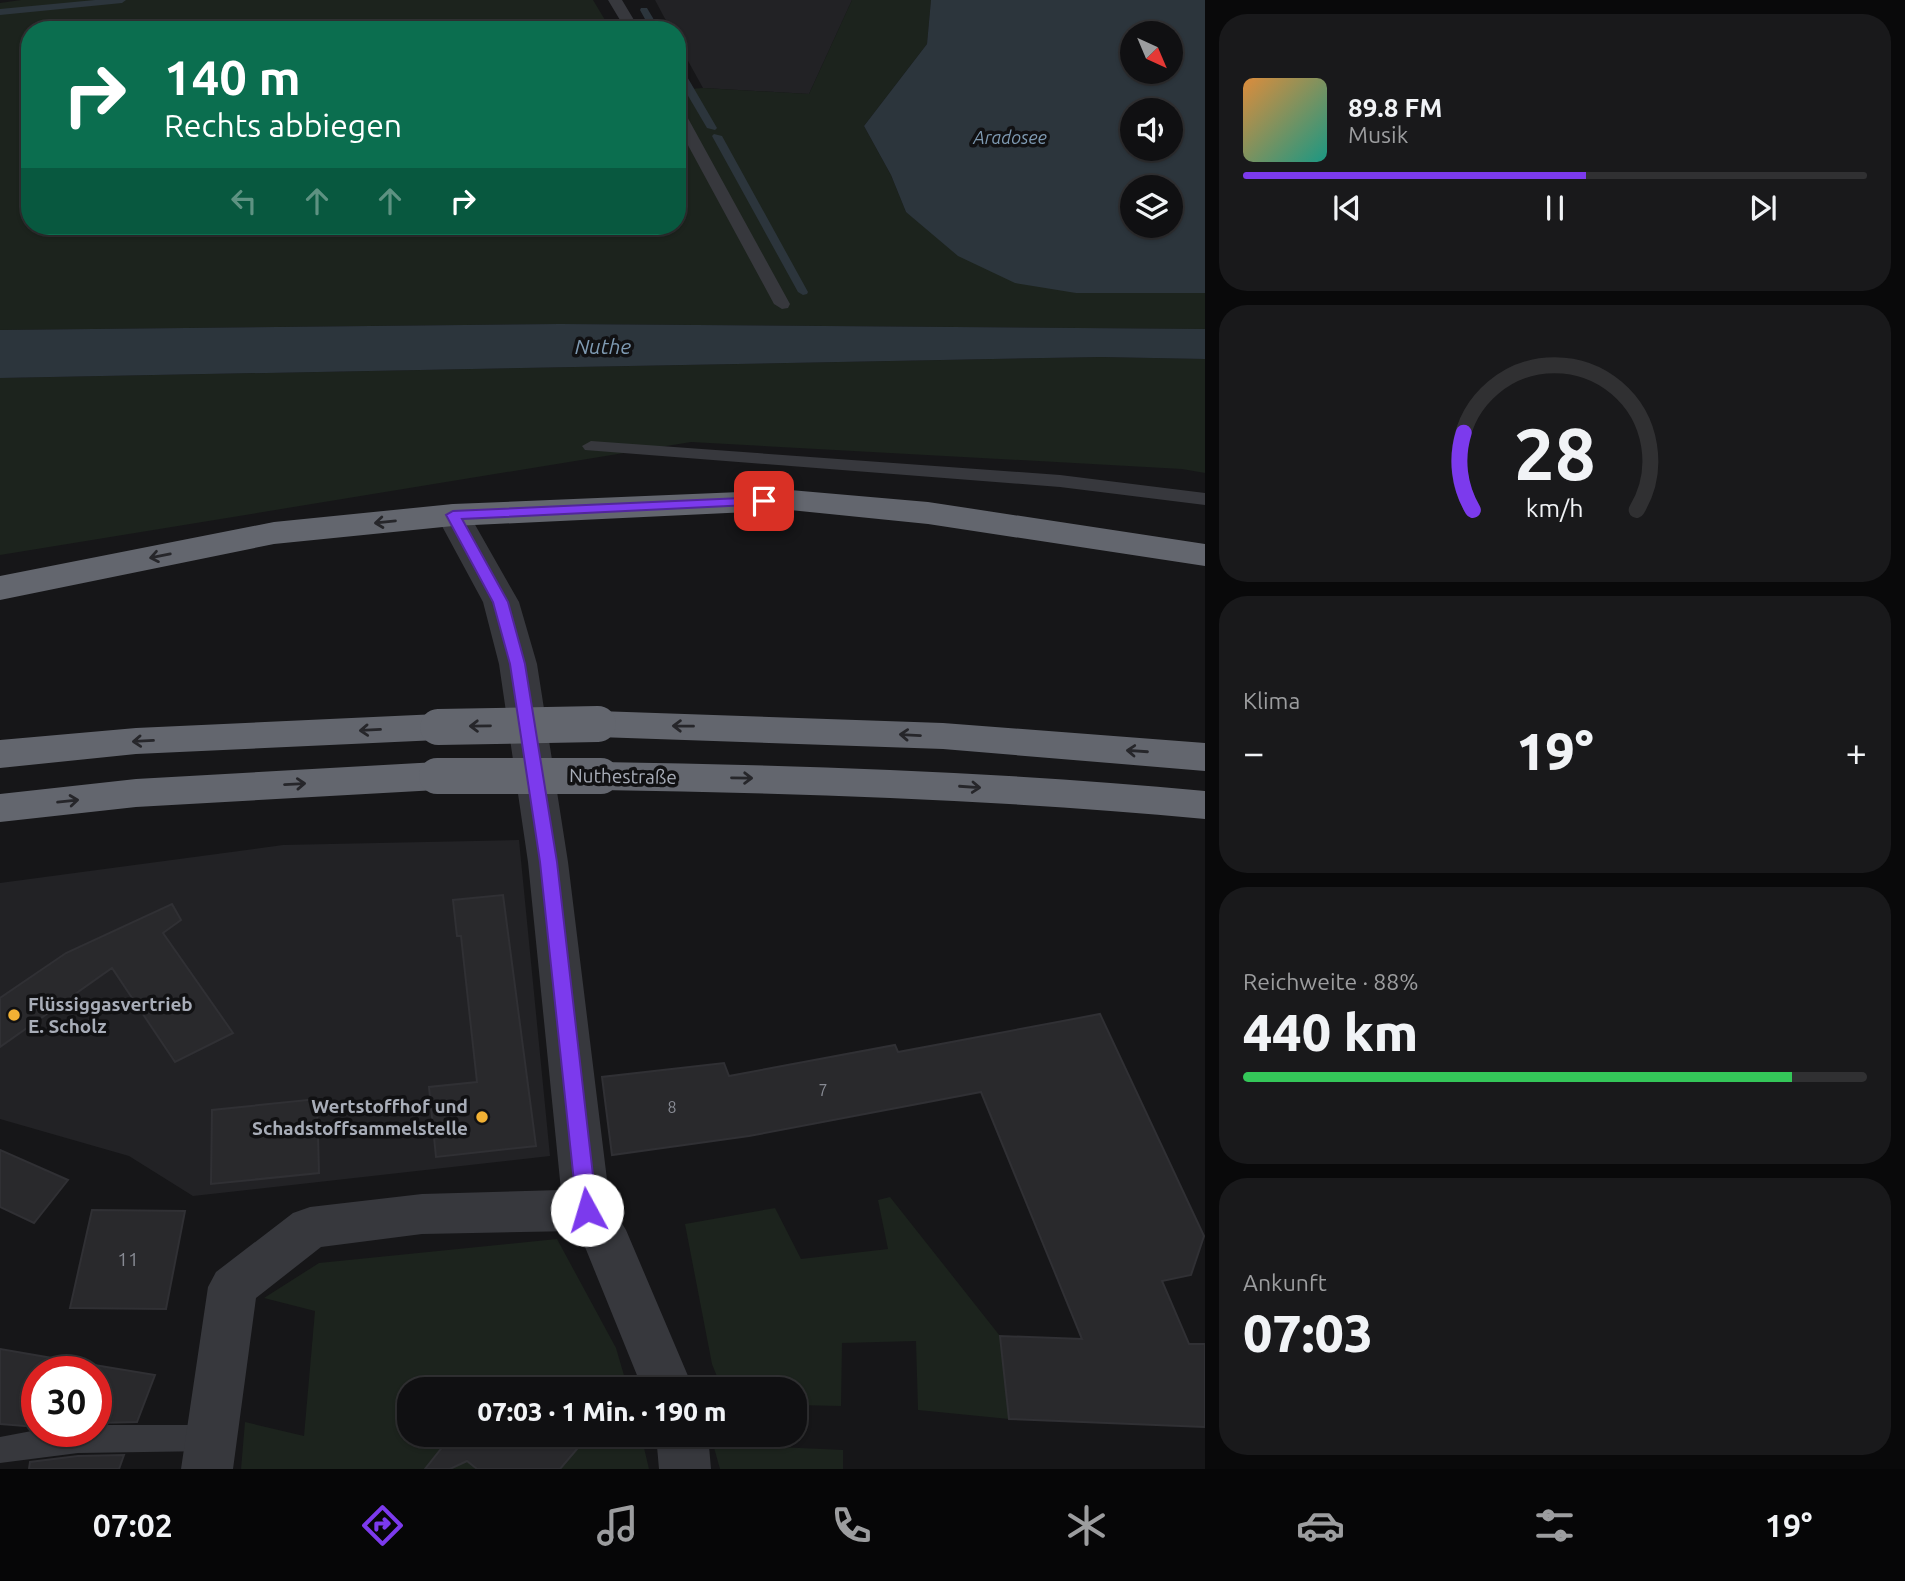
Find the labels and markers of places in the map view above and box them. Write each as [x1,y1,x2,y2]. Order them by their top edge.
pin [734,471,794,531]
place label: Flüssiggasvertrieb E. Scholz [28,993,193,1037]
marker: Flüssiggasvertrieb E. Scholz [6,1007,22,1023]
place label: Wertstoffhof und Schadstoffsammelstelle [252,1095,468,1139]
marker: Wertstoffhof und Schadstoffsammelstelle [474,1109,490,1125]

